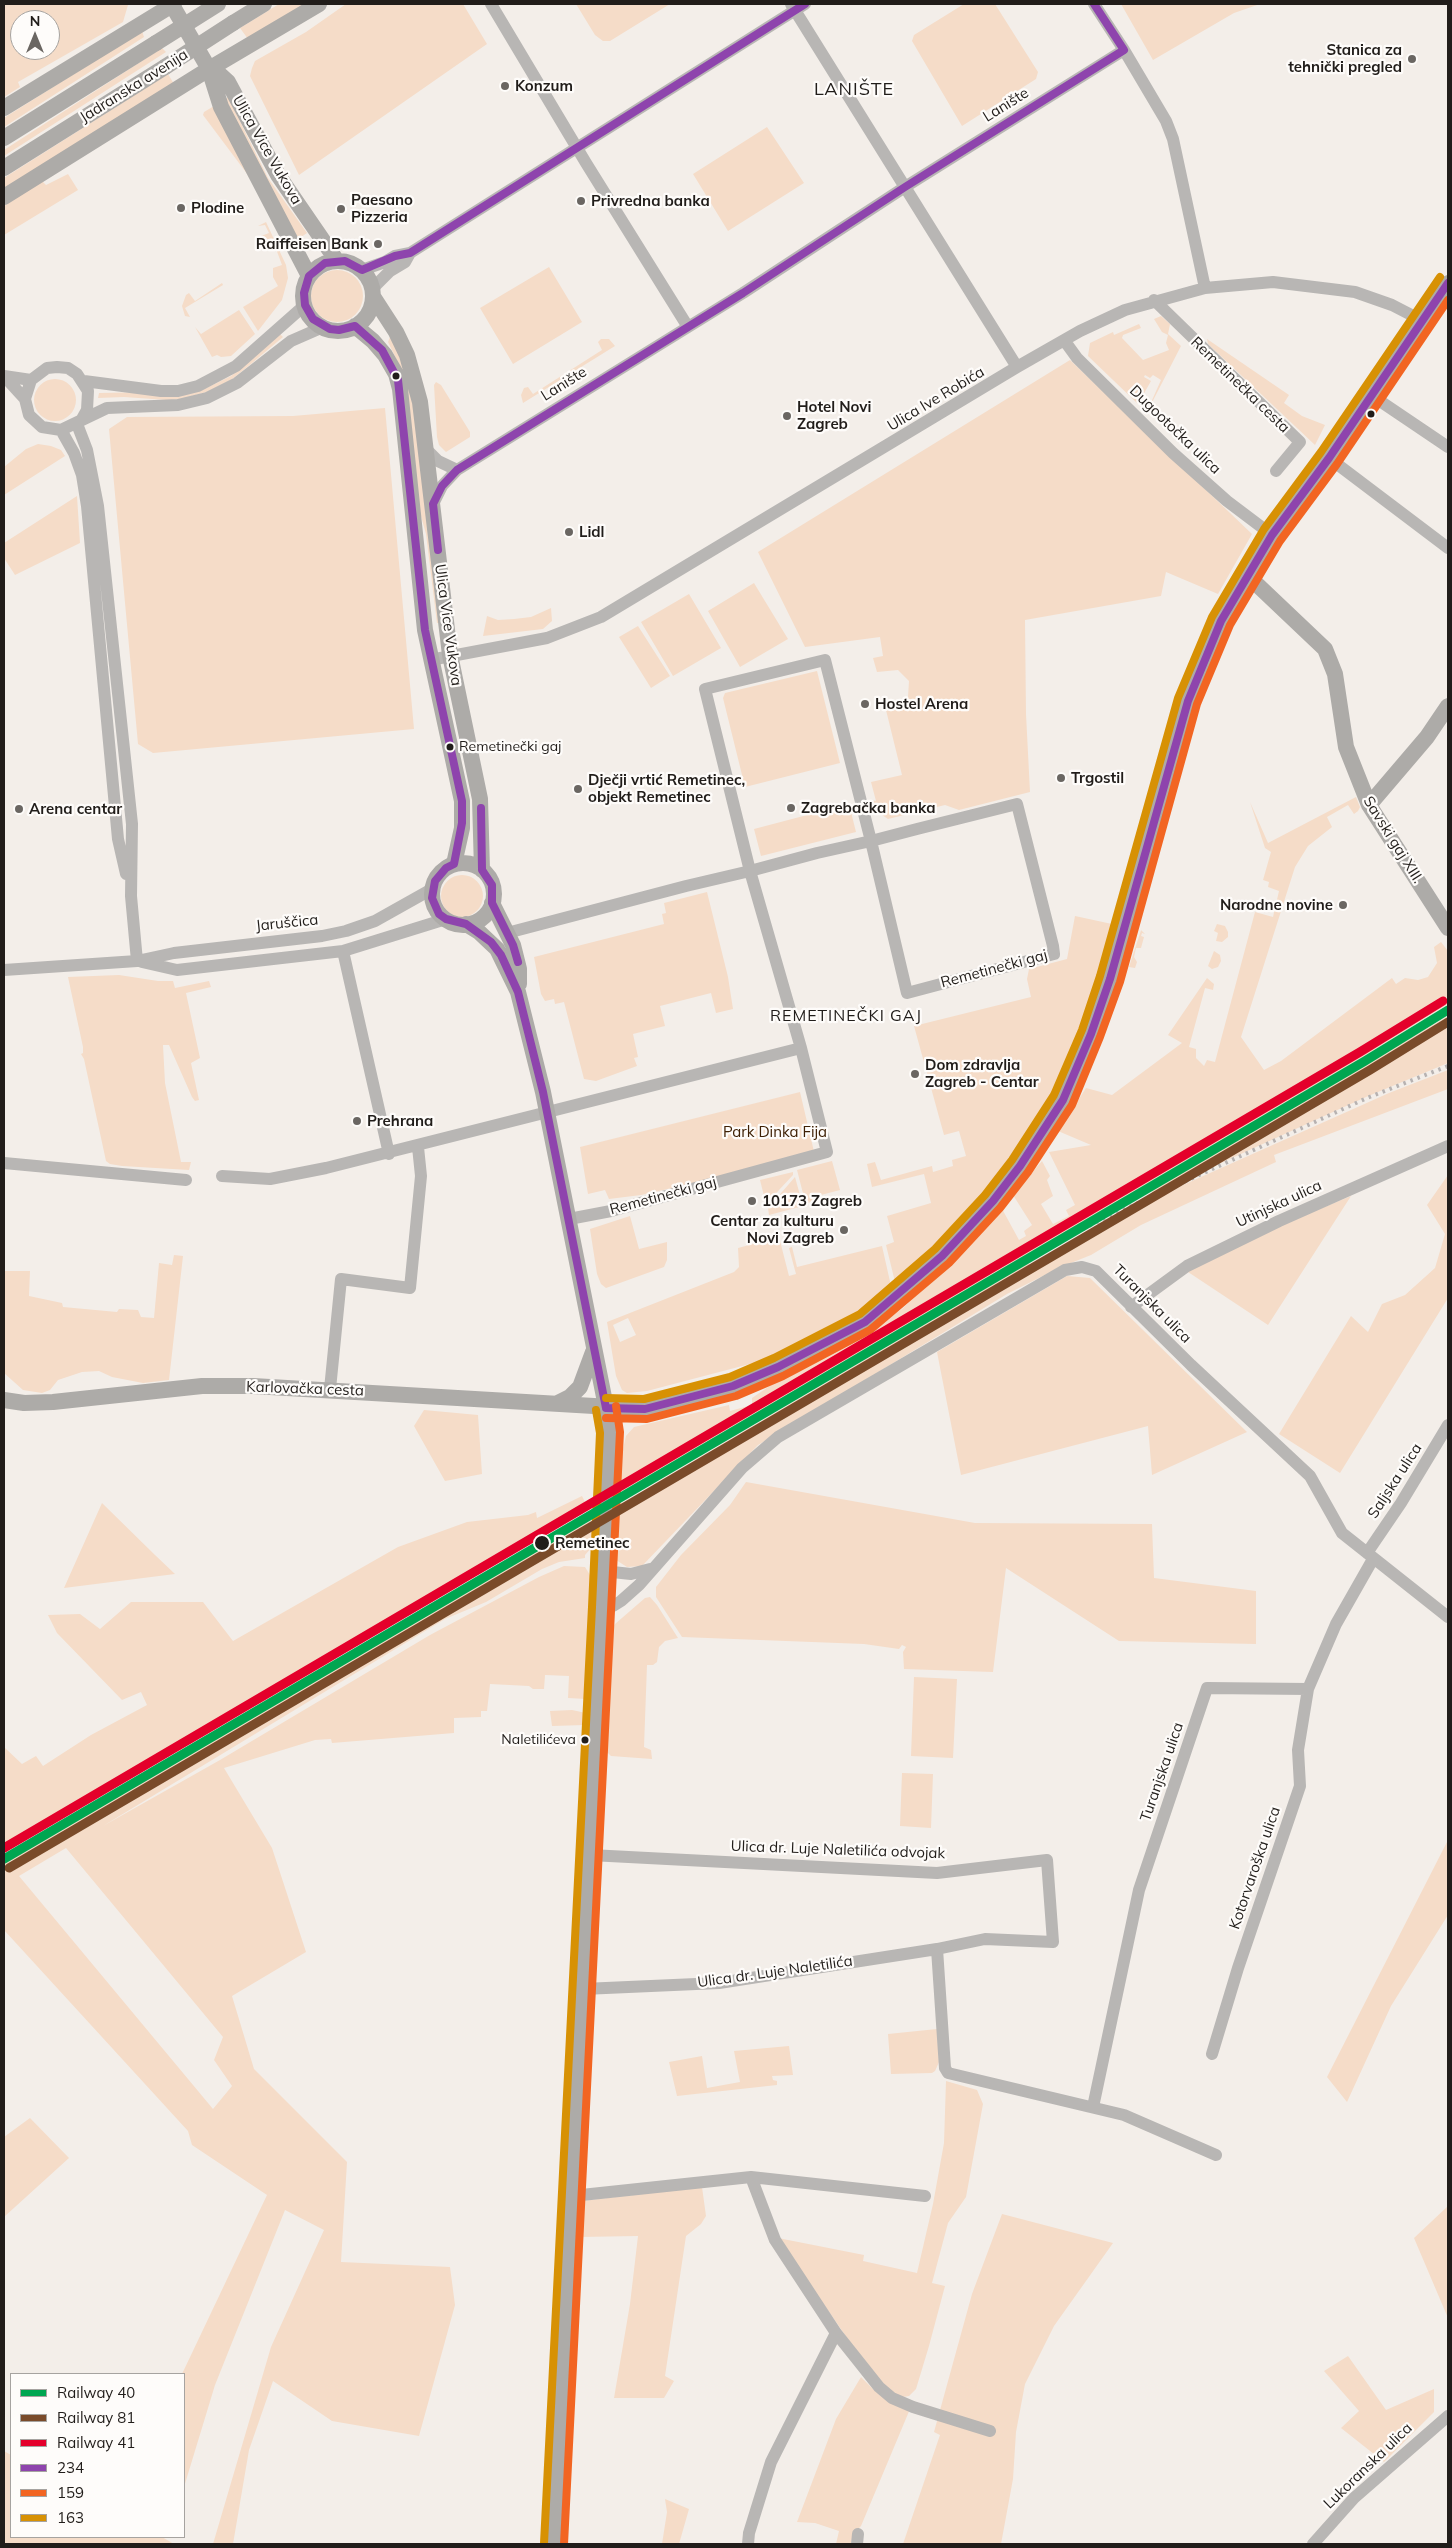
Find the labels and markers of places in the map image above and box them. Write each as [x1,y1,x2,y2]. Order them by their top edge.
place label: Stanica za tehnički pregled [1288,41,1402,76]
marker: Stanica za tehnički pregled [1406,53,1418,65]
place label: Konzum [515,77,573,95]
marker: Konzum [499,80,511,92]
place label: Paesano Pizzeria [351,191,413,226]
place label: Privredna banka [591,192,710,210]
marker: Privredna banka [575,195,587,207]
place label: Plodine [191,199,244,217]
marker: Plodine [175,202,187,214]
marker: Paesano Pizzeria [335,203,347,215]
place label: Raiffeisen Bank [256,235,368,253]
marker: Raiffeisen Bank [372,238,384,250]
unlabelled marker [391,371,401,381]
place label: Hotel Novi Zagreb [797,398,871,433]
unlabelled marker [1366,409,1376,419]
marker: Hotel Novi Zagreb [781,410,793,422]
place label: Lidl [579,523,605,541]
marker: Lidl [563,526,575,538]
place label: Hostel Arena [875,695,968,713]
marker: Hostel Arena [859,698,871,710]
place label: Remetinečki gaj [459,739,561,755]
marker: Remetinečki gaj [445,742,455,752]
place label: Trgostil [1071,769,1124,787]
place label: Dječji vrtić Remetinec, objekt Remetinec [588,771,745,806]
marker: Trgostil [1055,772,1067,784]
marker: Dječji vrtić Remetinec, objekt Remetinec [572,783,584,795]
place label: Zagrebačka banka [801,799,936,817]
place label: Arena centar [29,800,122,818]
marker: Zagrebačka banka [785,802,797,814]
marker: Arena centar [13,803,25,815]
place label: Narodne novine [1220,896,1333,914]
marker: Narodne novine [1337,899,1349,911]
place label: Dom zdravlja Zagreb - Centar [925,1056,1039,1091]
marker: Dom zdravlja Zagreb - Centar [909,1068,921,1080]
place label: Prehrana [367,1112,433,1130]
marker: Prehrana [351,1115,363,1127]
place label: 10173 Zagreb [762,1192,862,1210]
marker: 10173 Zagreb [746,1195,758,1207]
place label: Centar za kulturu Novi Zagreb [710,1212,834,1247]
marker: Centar za kulturu Novi Zagreb [838,1224,850,1236]
marker: Remetinec [533,1534,551,1552]
place label: Remetinec [555,1534,630,1552]
place label: Naletilićeva [501,1732,576,1748]
marker: Naletilićeva [580,1735,590,1745]

